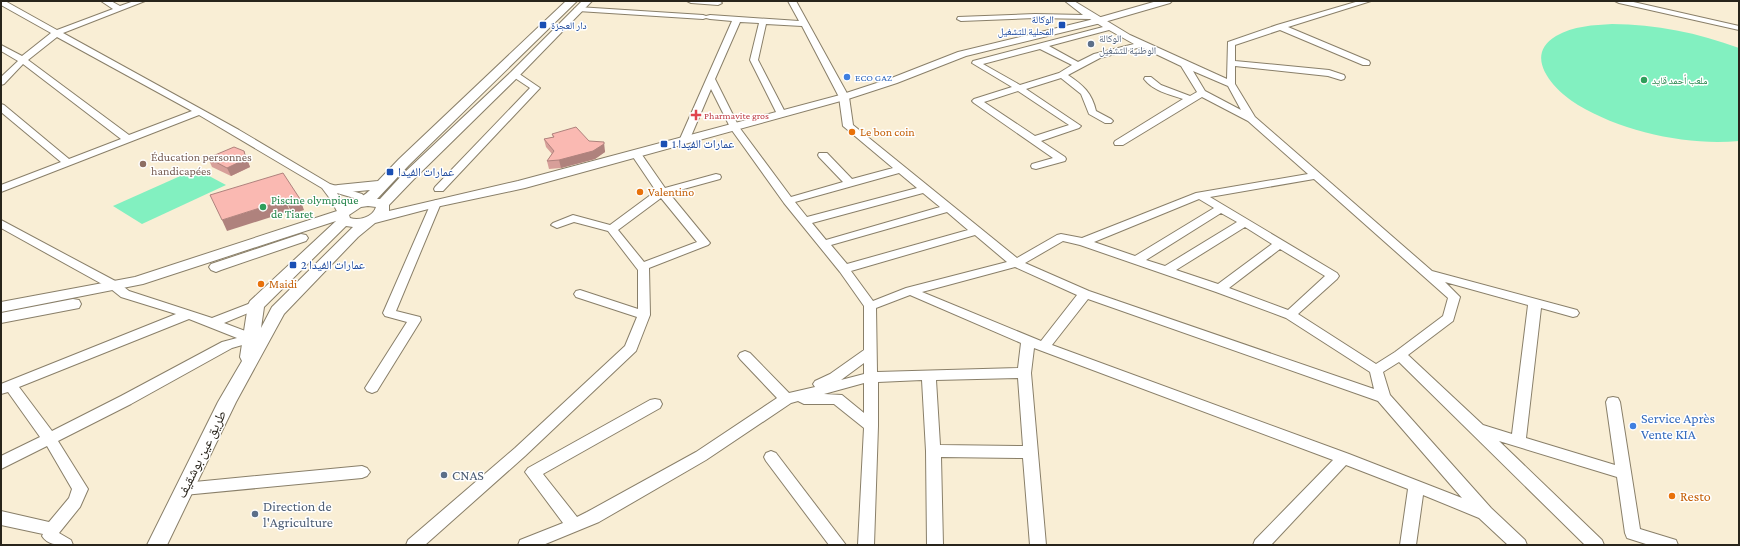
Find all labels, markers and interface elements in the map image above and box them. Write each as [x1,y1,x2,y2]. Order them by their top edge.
place label: الوكالة المحلية للتشغيل [998,14,1054,38]
marker: دار العجزة [538,20,548,30]
place label: دار العجزة [551,20,587,31]
marker: الوكالة المحلية للتشغيل [1057,20,1067,30]
place label: الوكالة الوطنية للتشغيل [1099,33,1156,57]
marker: الوكالة الوطنية للتشغيل [1086,39,1096,49]
marker: ECO GAZ [842,72,852,82]
place label: ECO GAZ [855,72,892,83]
place label: ملعب أحمد قايد [1652,74,1708,86]
marker: ملعب أحمد قايد [1639,75,1649,85]
marker: Pharmavite gros [691,110,701,120]
place label: Pharmavite gros [704,110,769,121]
place label: Le bon coin [860,125,915,139]
marker: Le bon coin [847,127,857,137]
place label: عمارات الفيدا 1 [672,137,734,151]
marker: عمارات الفيدا 1 [659,139,669,149]
place label: Éducation personnes handicapées [151,150,252,178]
marker: Éducation personnes handicapées [138,159,148,169]
place label: عمارات الفيدا [398,165,454,179]
marker: عمارات الفيدا [385,167,395,177]
place label: Valentino [648,185,694,199]
marker: Valentino [635,187,645,197]
place label: Piscine olympique de Tiaret [271,193,358,221]
marker: Piscine olympique de Tiaret [258,202,268,212]
place label: عمارات الفيدا 2 [301,258,365,272]
marker: عمارات الفيدا 2 [288,260,298,270]
place label: Maidi [269,277,297,291]
marker: Maidi [256,279,266,289]
street label: طريق عين بوشقيف [173,407,231,501]
place label: Service Après Vente KIA [1641,410,1715,442]
marker: Service Après Vente KIA [1628,421,1638,431]
place label: CNAS [452,467,484,483]
marker: CNAS [439,470,449,480]
place label: Resto [1680,488,1711,504]
marker: Resto [1667,491,1677,501]
place label: Direction de l'Agriculture [263,498,333,530]
marker: Direction de l'Agriculture [250,509,260,519]

